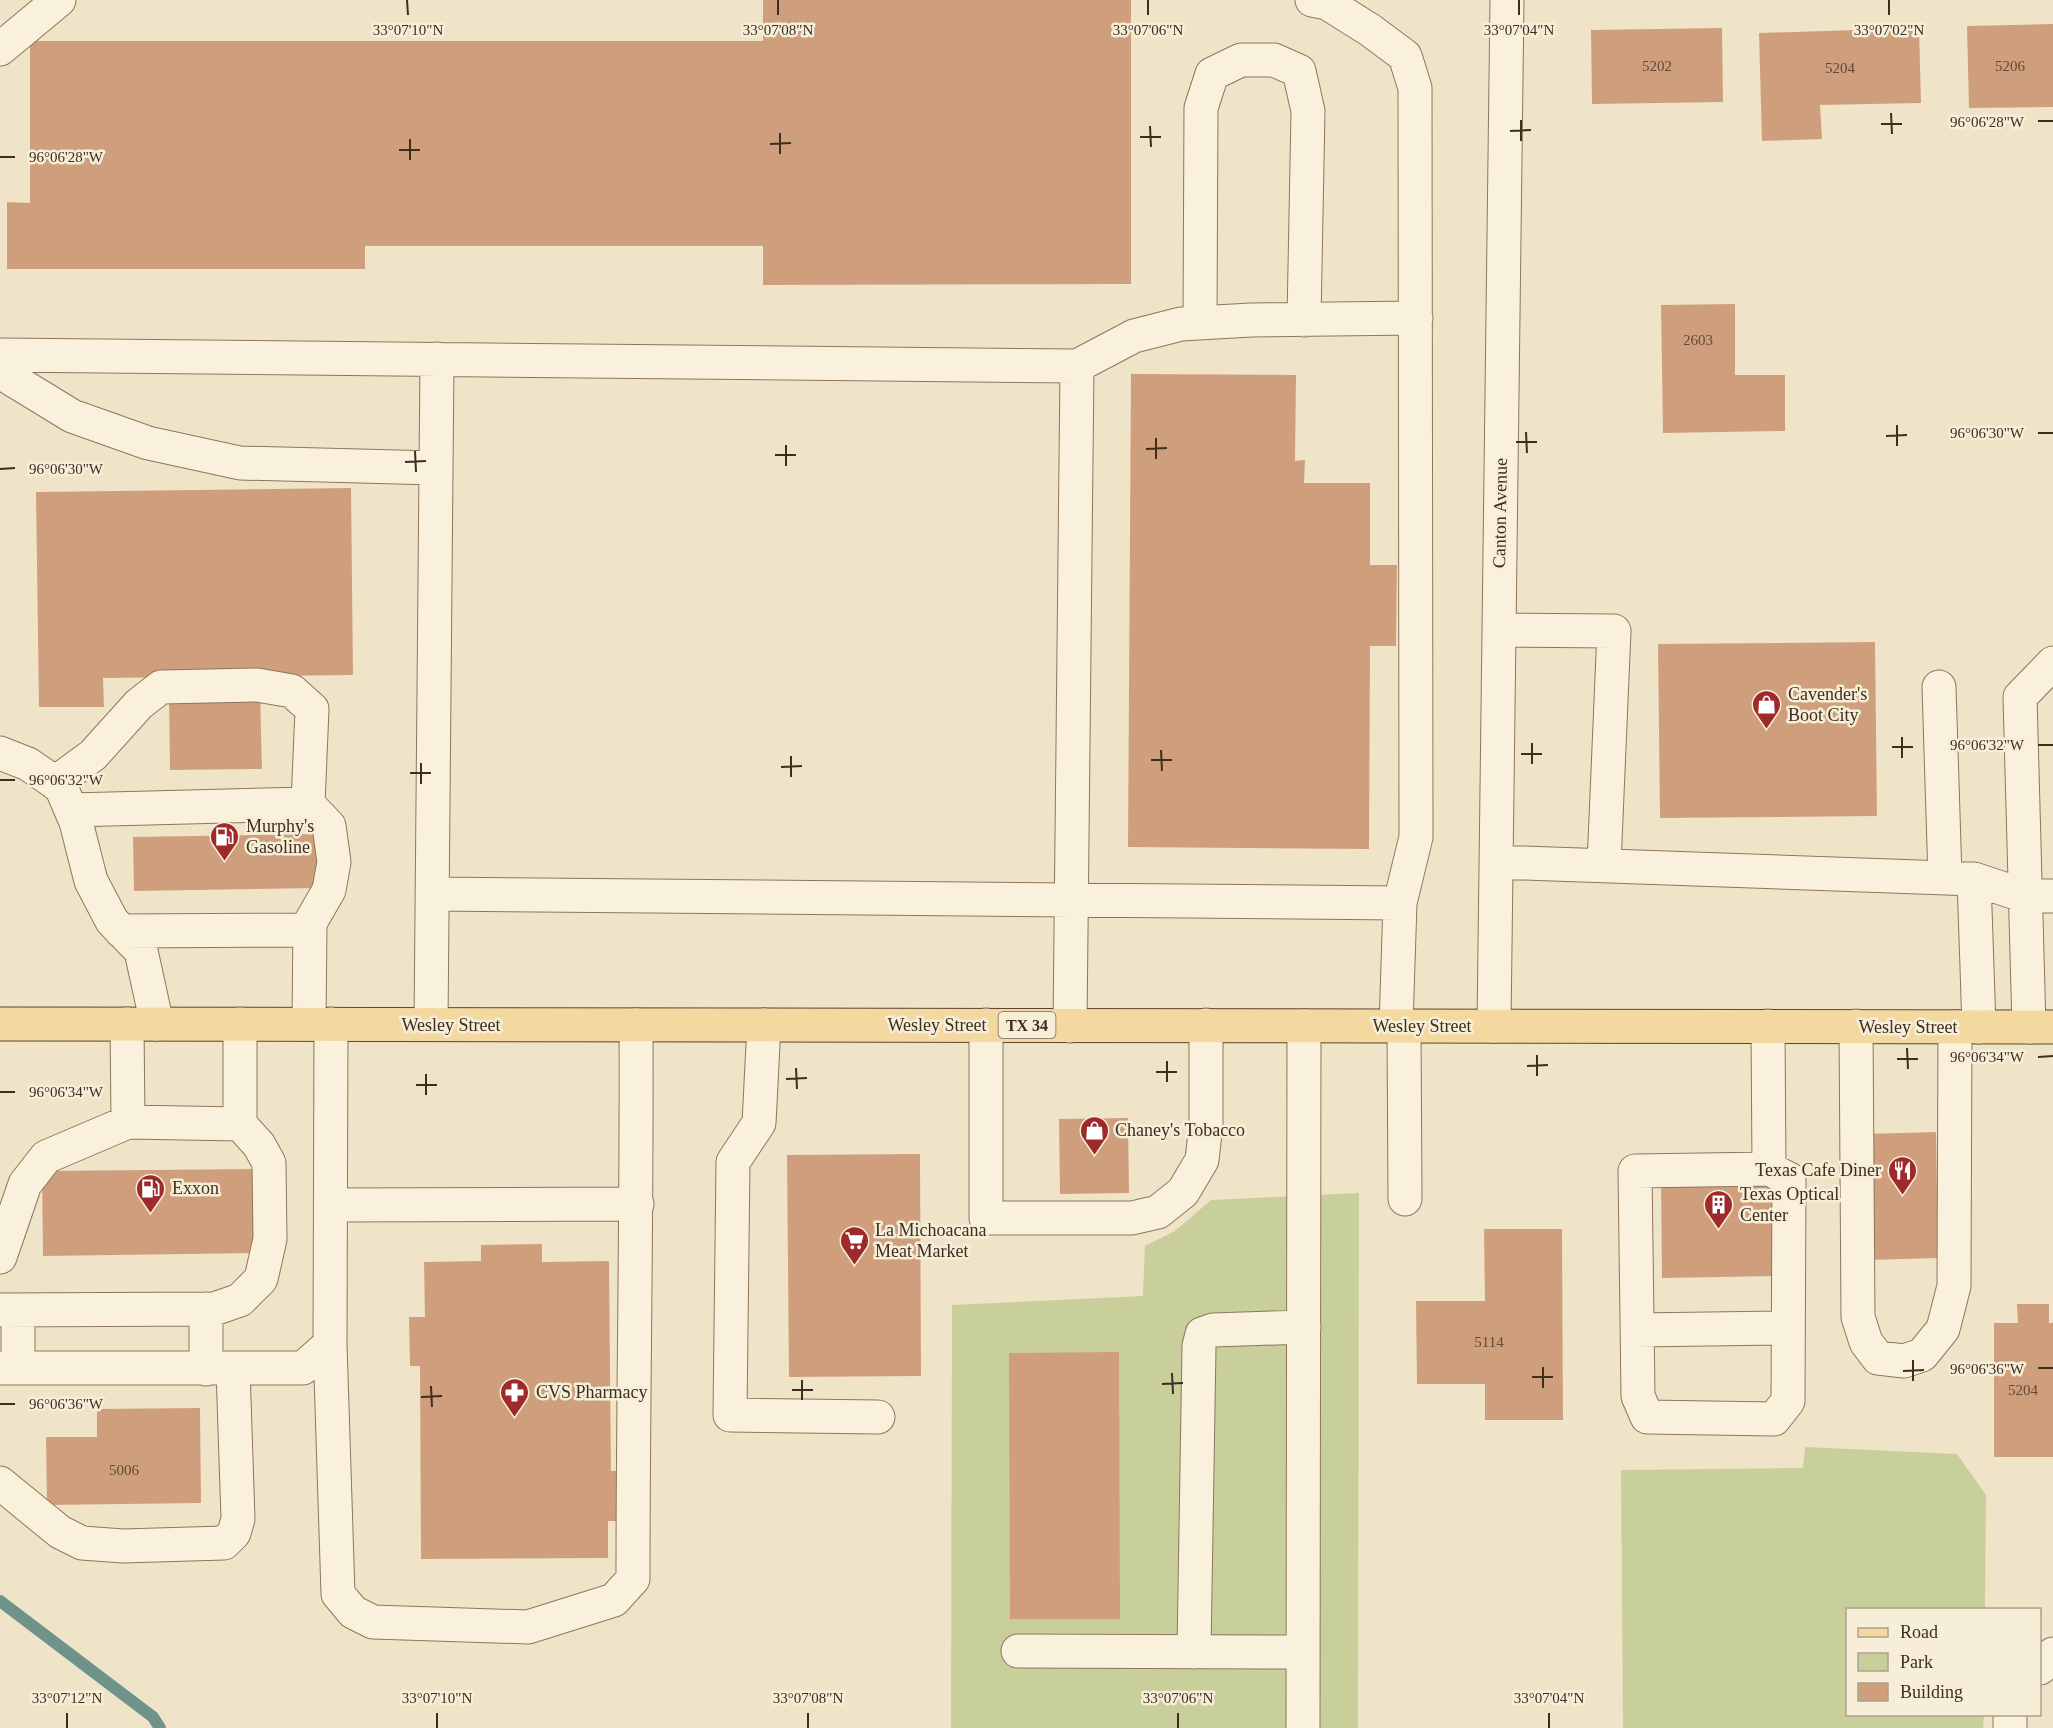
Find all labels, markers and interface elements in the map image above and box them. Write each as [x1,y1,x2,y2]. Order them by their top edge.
text: 33°07'10"N [373,22,443,38]
text: 33°07'08"N [743,22,813,38]
text: 33°07'06"N [1113,22,1183,38]
text: 33°07'04"N [1484,22,1554,38]
text: 33°07'02"N [1854,22,1924,38]
house number: 5202 [1642,58,1672,74]
house number: 5206 [1995,58,2026,74]
house number: 5204 [1825,60,1856,76]
text: 96°06'28"W [1950,114,2025,130]
text: 96°06'28"W [29,149,104,165]
house number: 2603 [1683,332,1713,348]
text: 96°06'30"W [1950,425,2025,441]
street label: Canton Avenue [1489,458,1511,568]
text: 96°06'30"W [29,461,104,477]
place label: Cavender's Boot City [1788,684,1867,725]
shop icon: Cavender's Boot City [1751,688,1783,730]
text: 96°06'32"W [1950,737,2025,753]
text: 96°06'32"W [29,772,104,788]
place label: Murphy's Gasoline [246,816,314,857]
fuel station icon: Murphy's Gasoline [209,820,241,862]
road number: TX 34 [998,1012,1056,1038]
street label: Wesley Street [401,1015,501,1035]
street label: Wesley Street [887,1015,987,1035]
street label: Wesley Street [1372,1016,1472,1036]
street label: Wesley Street [1858,1017,1958,1037]
text: 96°06'34"W [1950,1049,2025,1065]
text: 96°06'34"W [29,1084,104,1100]
shop icon: Chaney's Tobacco [1078,1114,1110,1156]
place label: Chaney's Tobacco [1115,1120,1245,1140]
restaurant icon: Texas Cafe Diner [1886,1154,1918,1196]
place label: Texas Cafe Diner [1755,1160,1881,1180]
fuel station icon: Exxon [135,1172,167,1214]
place label: Exxon [172,1178,219,1198]
place label: Texas Optical Center [1740,1184,1839,1225]
building icon: Texas Optical Center [1703,1188,1735,1230]
place label: La Michoacana Meat Market [875,1220,986,1261]
supermarket icon: La Michoacana Meat Market [838,1224,870,1266]
house number: 5114 [1474,1334,1504,1350]
text: 96°06'36"W [1950,1361,2025,1377]
pharmacy icon: CVS Pharmacy [499,1376,531,1418]
place label: CVS Pharmacy [536,1382,648,1402]
house number: 5204 [2008,1382,2039,1398]
text: 96°06'36"W [29,1396,104,1412]
house number: 5006 [109,1462,140,1478]
legend [1846,1608,2041,1716]
text: Road [1900,1622,1938,1642]
text: Park [1900,1652,1933,1672]
text: Building [1900,1682,1963,1702]
text: 33°07'12"N [32,1690,102,1706]
text: 33°07'10"N [402,1690,472,1706]
text: 33°07'08"N [773,1690,843,1706]
text: 33°07'06"N [1143,1690,1213,1706]
text: 33°07'04"N [1514,1690,1584,1706]

